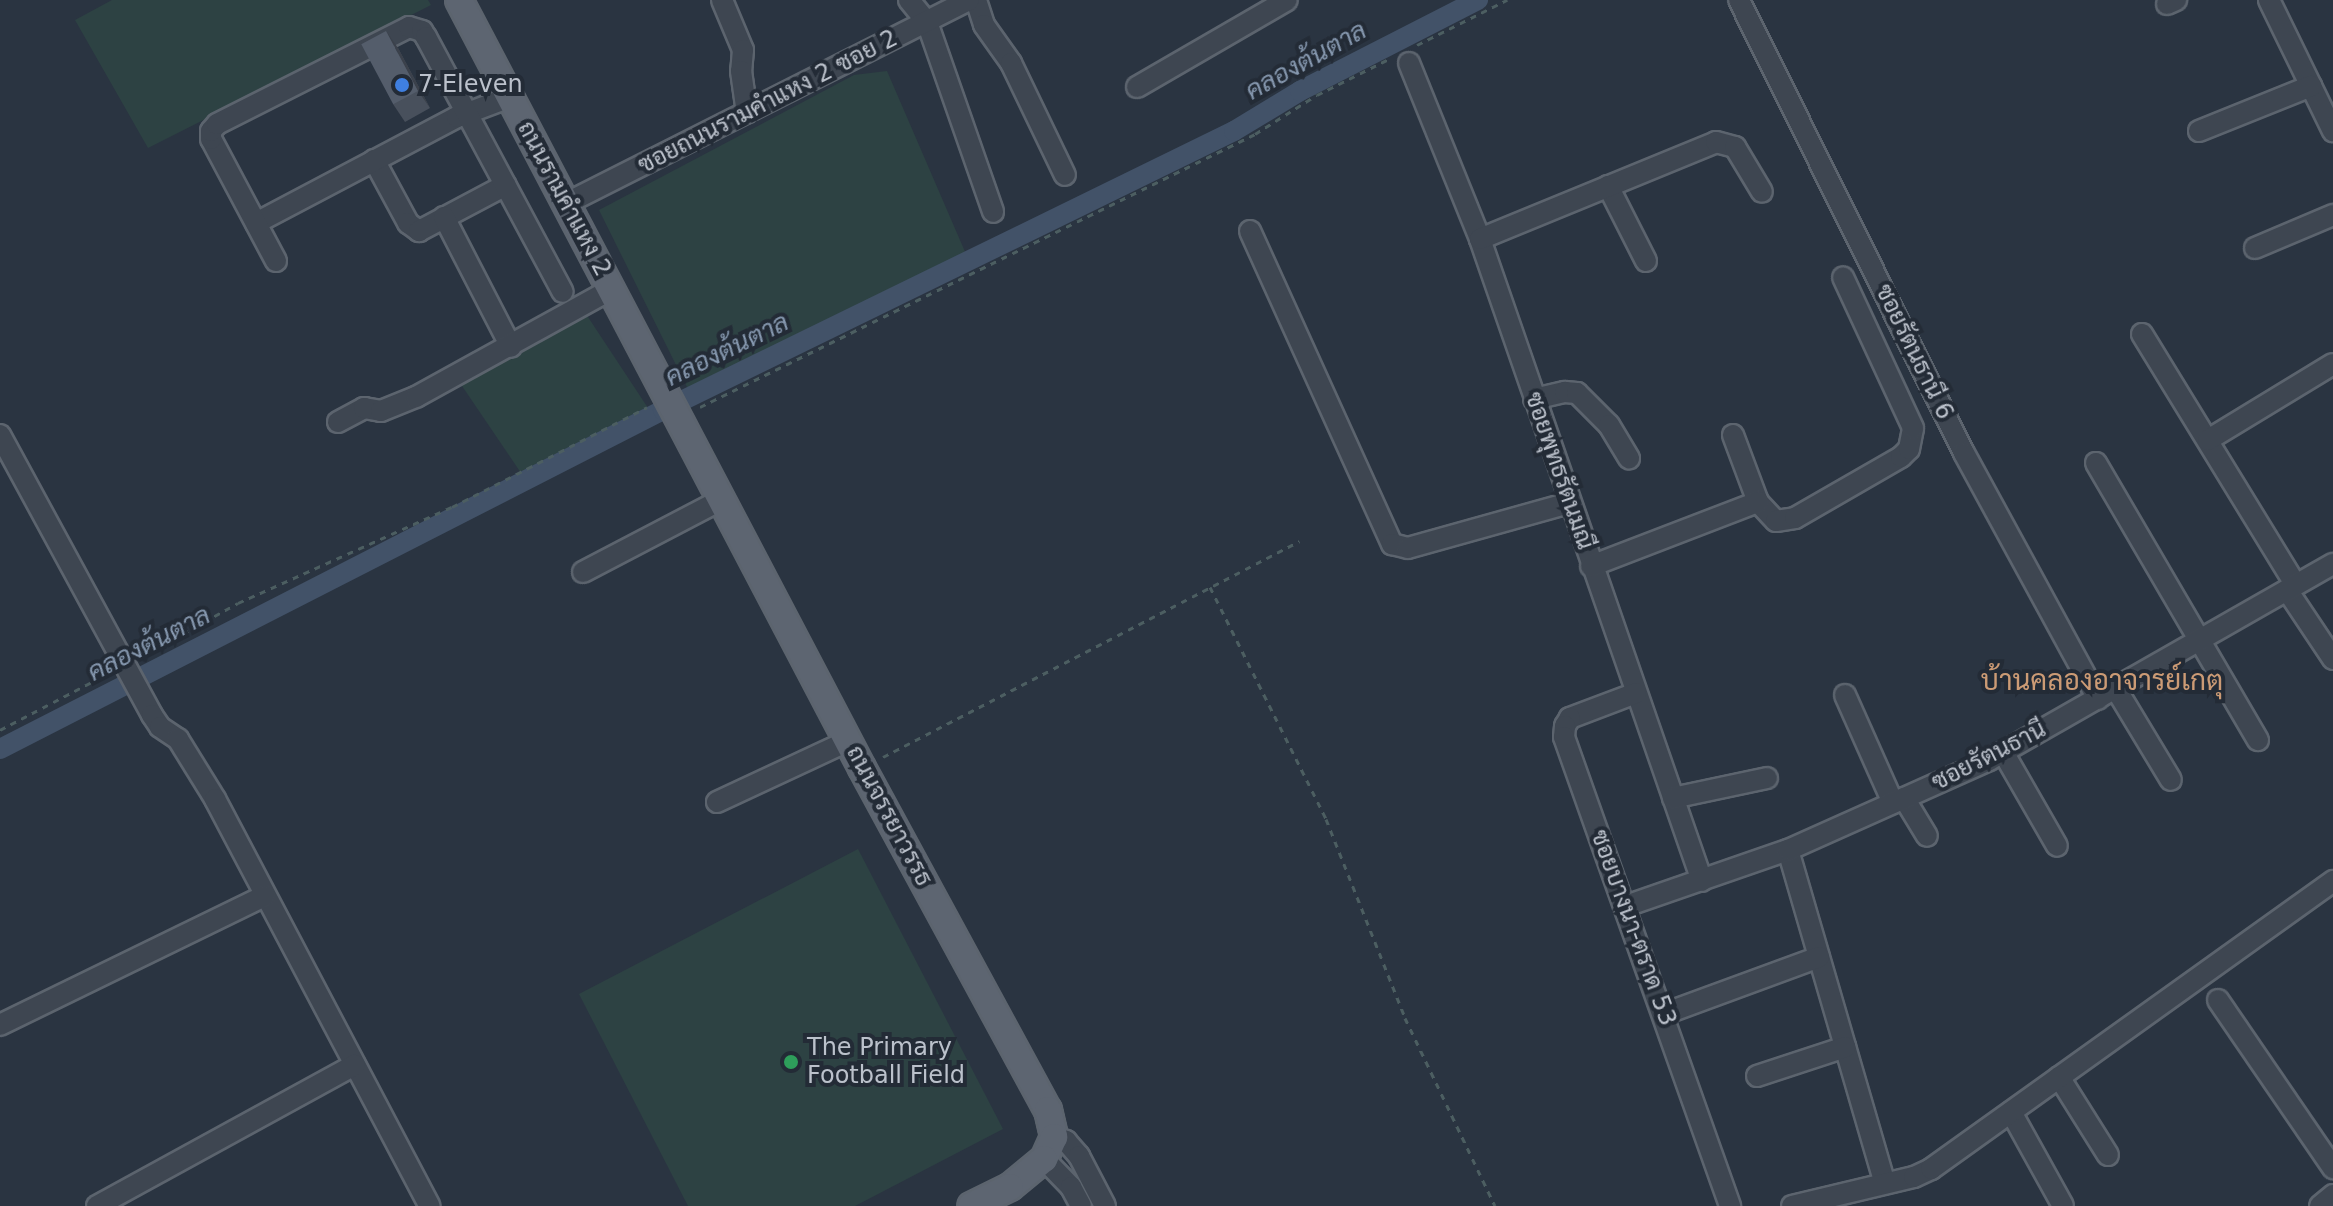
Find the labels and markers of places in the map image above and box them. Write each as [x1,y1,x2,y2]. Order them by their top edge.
place label: 7-Eleven [418,71,523,99]
marker: 7-Eleven [393,76,411,94]
place label: The Primary Football Field [807,1034,965,1090]
marker: The Primary Football Field [782,1053,800,1071]

